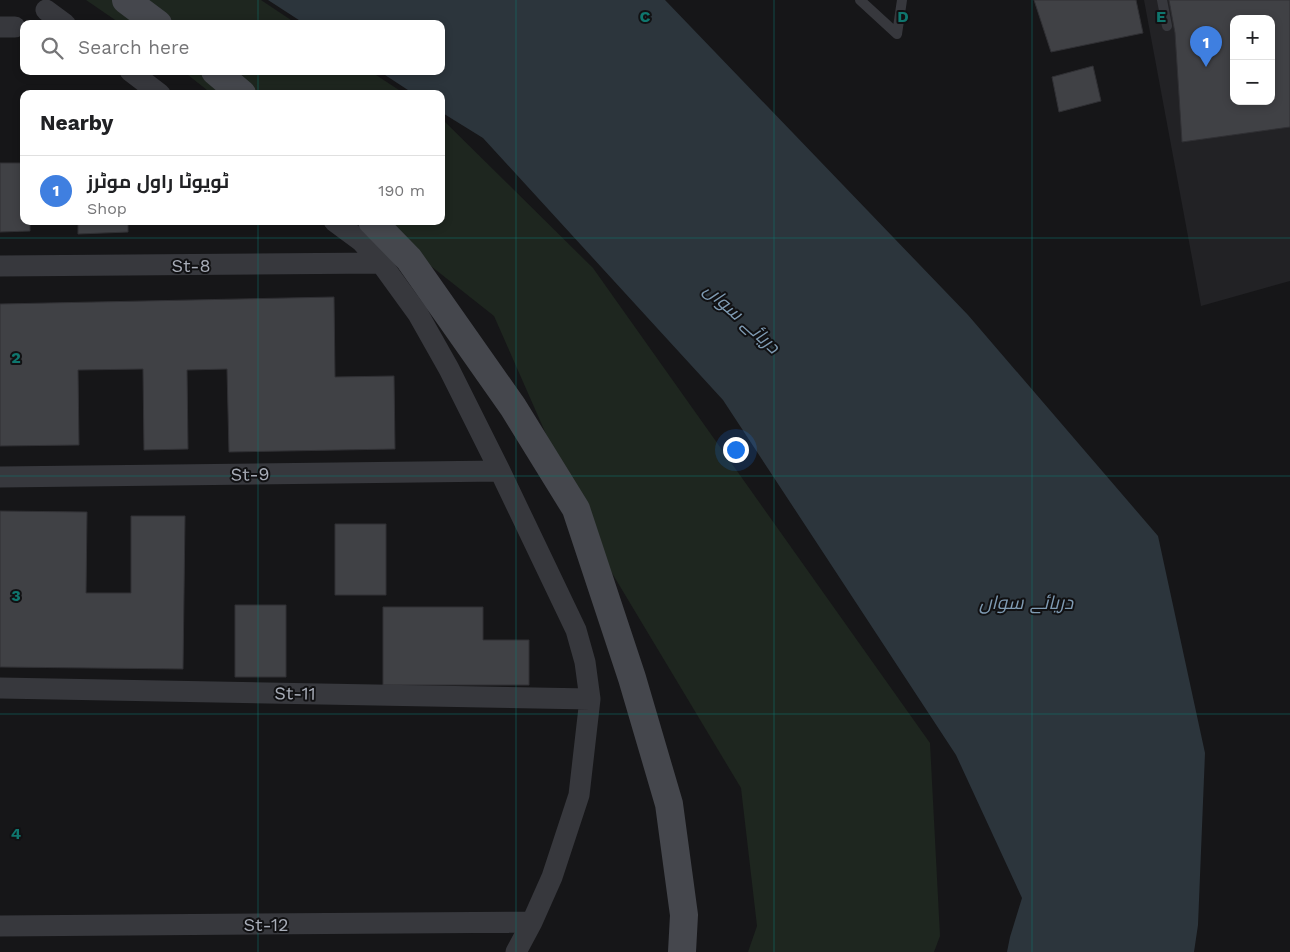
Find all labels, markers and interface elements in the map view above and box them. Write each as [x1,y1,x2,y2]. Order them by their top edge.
text: C [640,7,651,26]
text: D [897,7,909,26]
text: E [1156,7,1166,26]
map controls [1230,15,1275,105]
button: + [1230,15,1275,60]
search box [20,20,445,75]
pin: 1 [1190,26,1222,67]
icon: search [38,34,66,62]
text: Search here [78,36,189,59]
button: − [1230,60,1275,105]
text: Nearby [40,110,113,135]
text: ٹویوٹا راول موٹرز [87,170,229,193]
text: 1 [53,181,59,200]
text: 190 m [378,181,425,200]
text: Shop [87,199,127,218]
street label: St-8 [171,255,211,276]
water label: دریائے سواں [699,278,785,359]
text: 2 [11,348,21,367]
your location [723,437,749,463]
street label: St-9 [230,463,270,485]
text: 3 [11,586,21,605]
water label: دریائے سواں [979,591,1074,614]
street label: St-11 [274,682,316,704]
text: 4 [11,824,21,843]
street label: St-12 [244,914,288,935]

